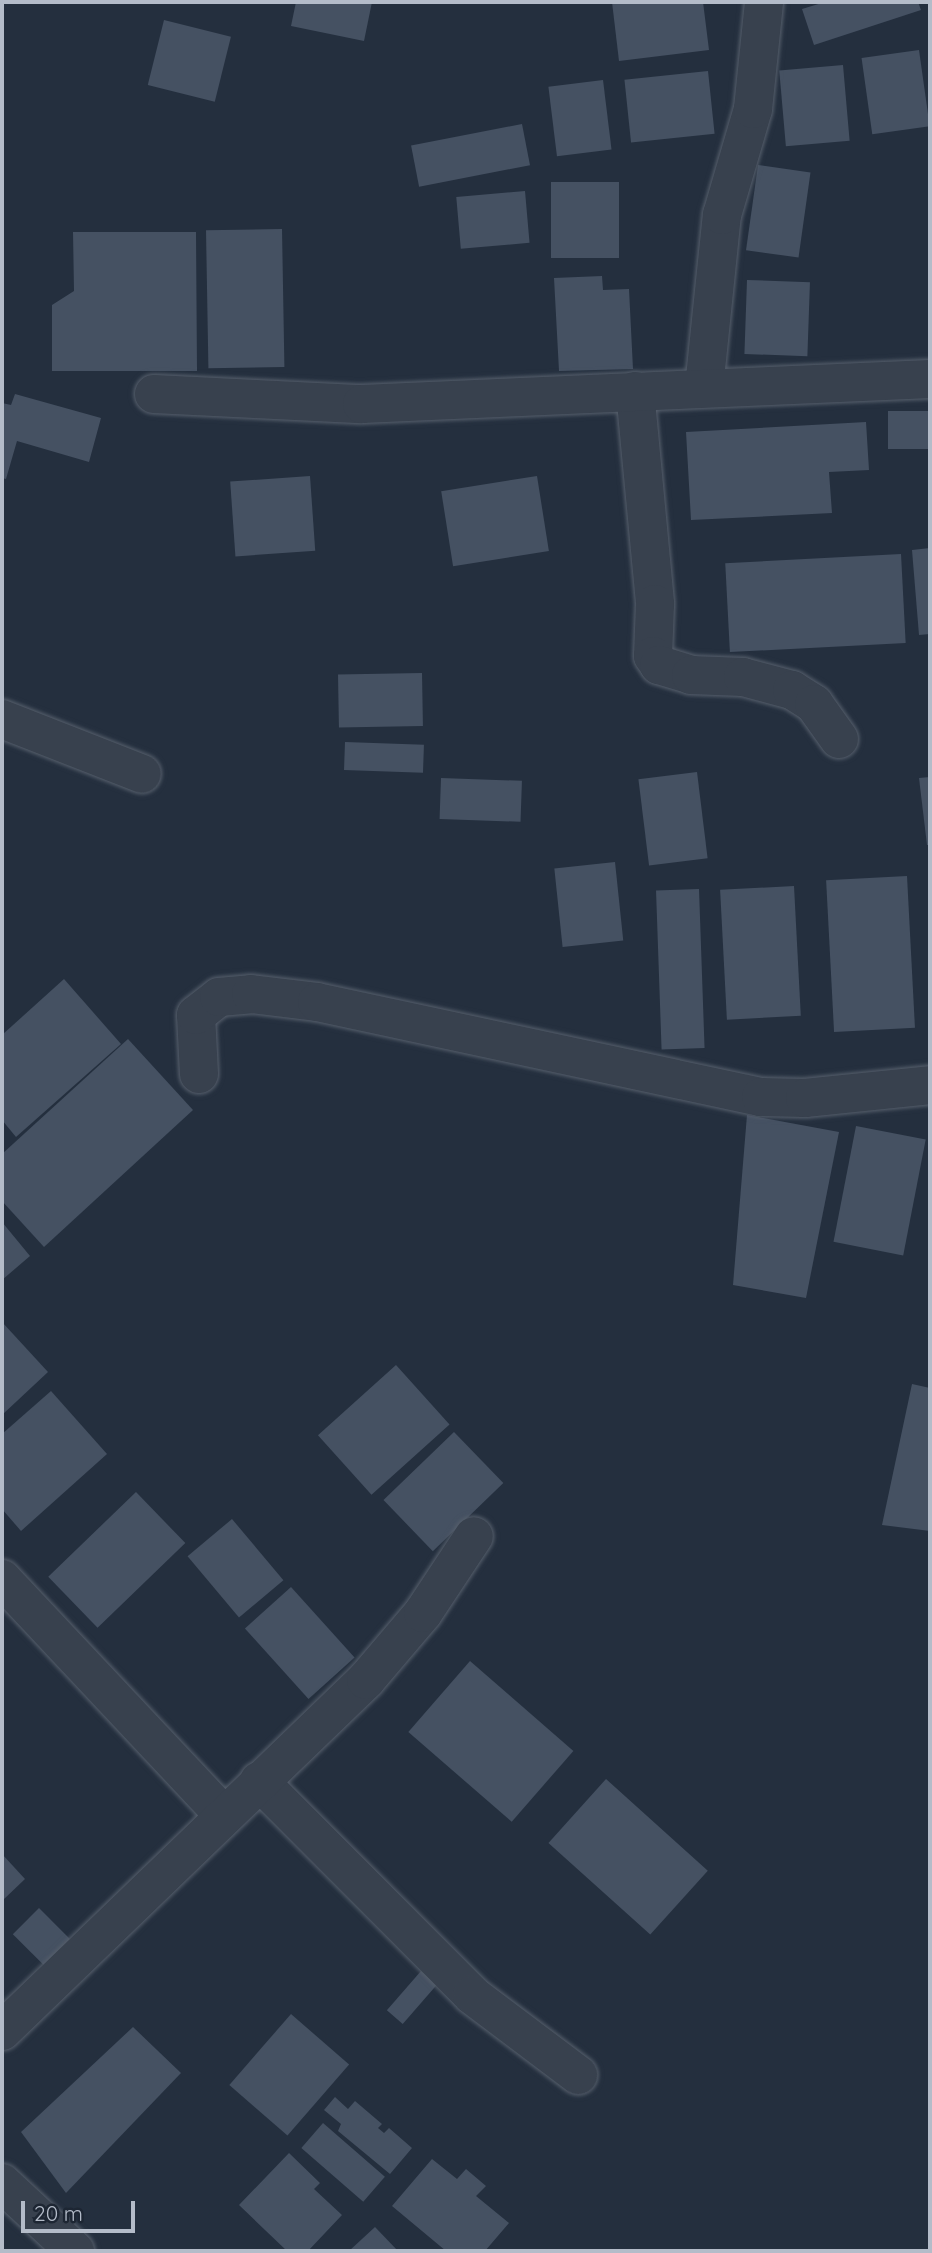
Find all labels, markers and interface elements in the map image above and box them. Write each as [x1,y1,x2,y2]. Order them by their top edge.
scale bar [24,2186,138,2230]
text: 20 m [34,2200,83,2226]

